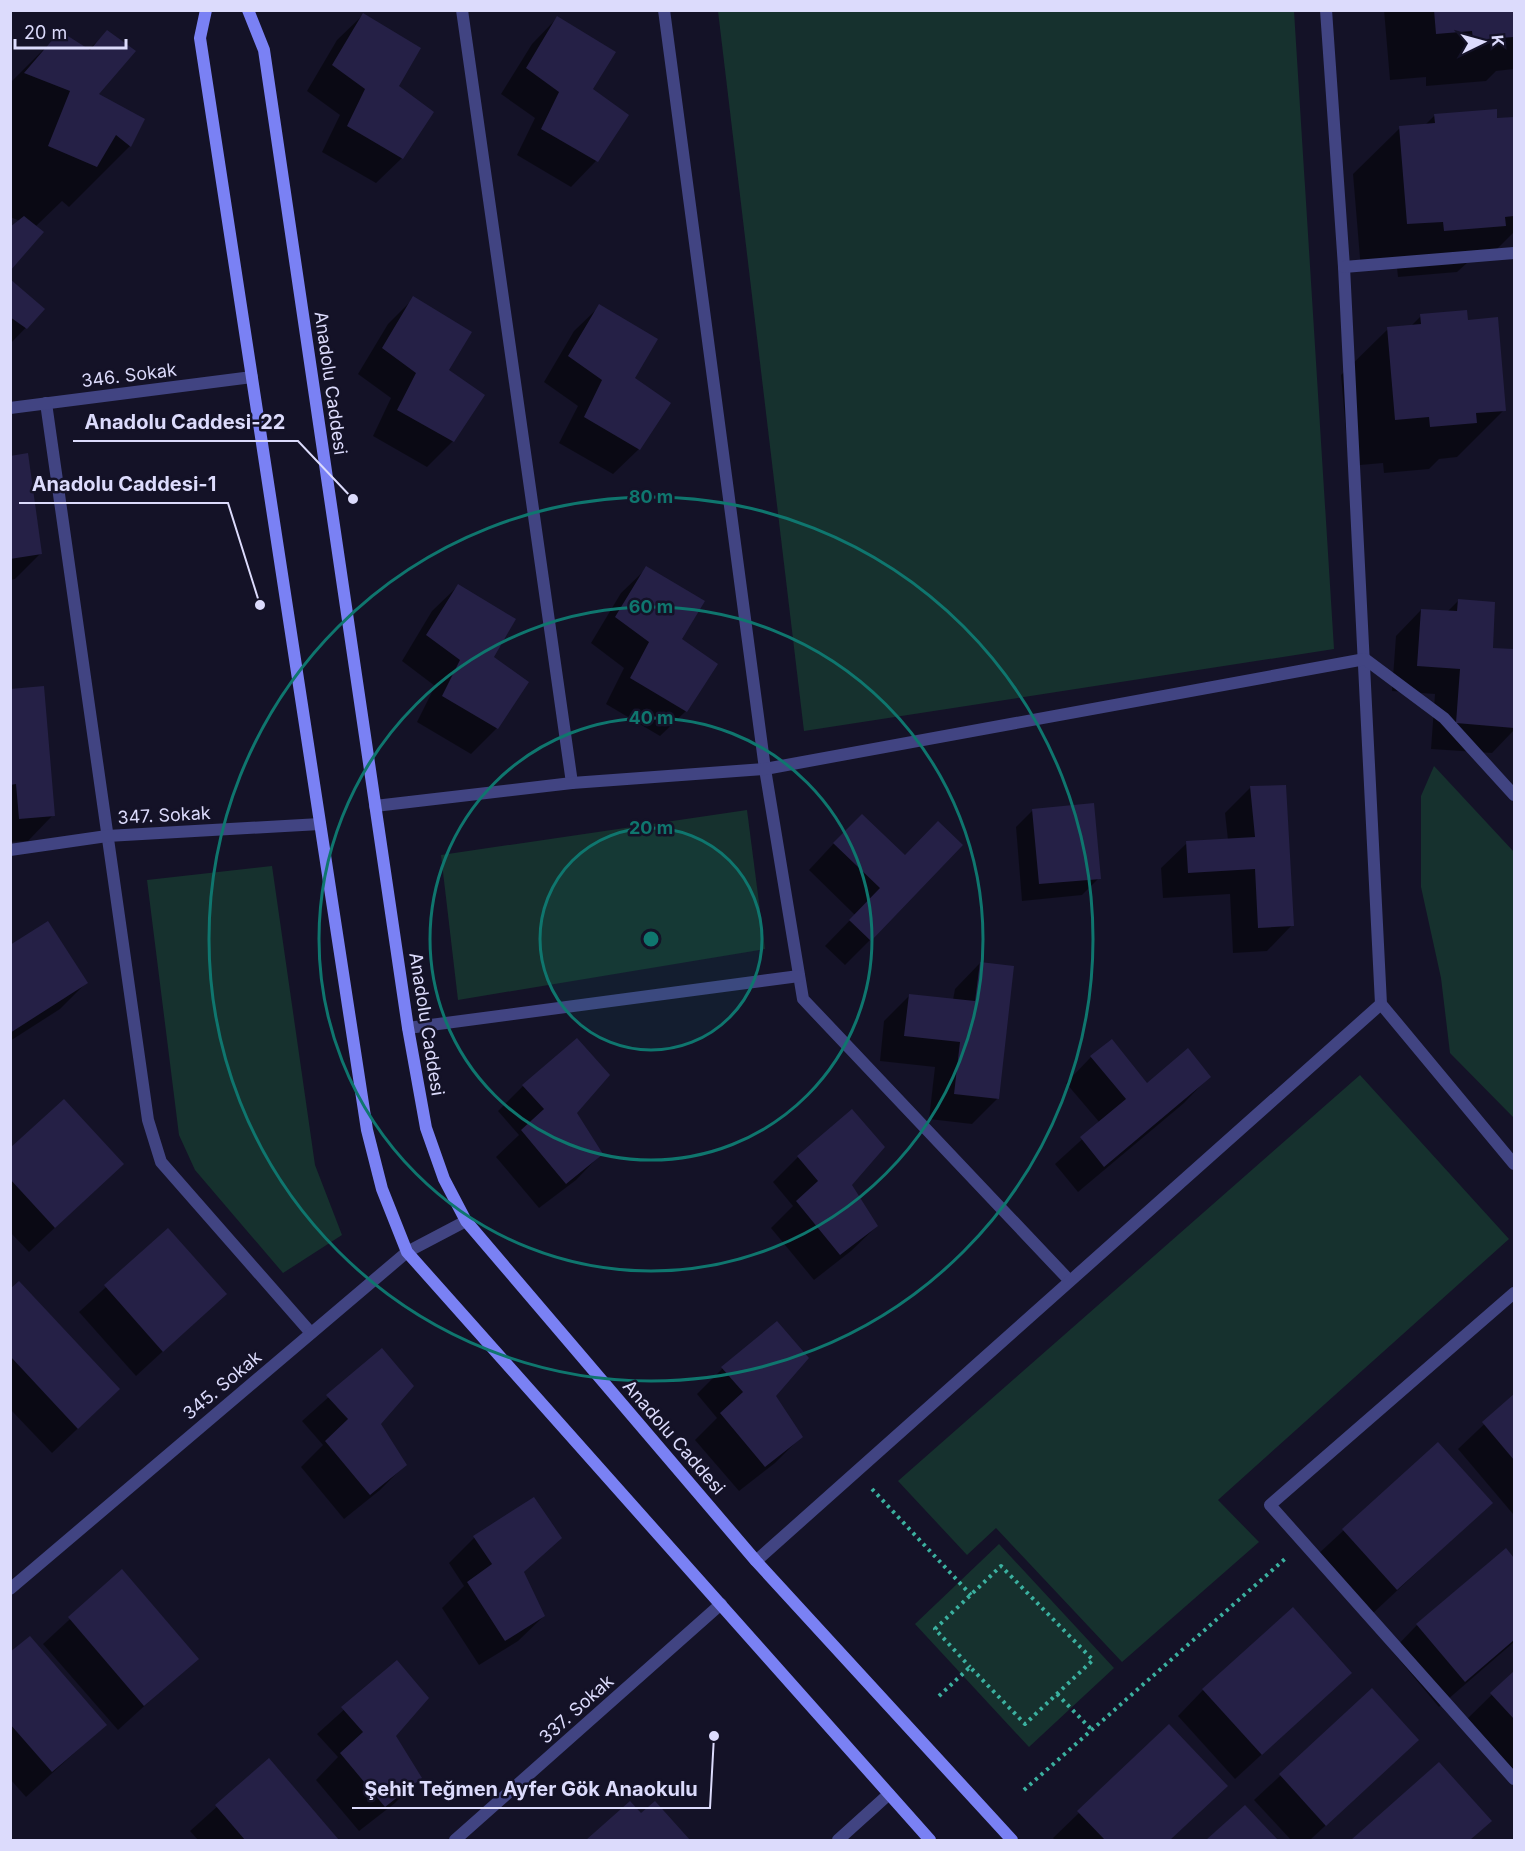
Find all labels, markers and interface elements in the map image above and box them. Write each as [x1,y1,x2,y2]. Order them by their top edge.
scale bar [15,12,126,50]
north arrow [1453,12,1513,72]
text: 20 m [24,22,67,43]
text: K [1487,34,1508,48]
street label: Anadolu Caddesi [311,310,351,456]
street label: 346. Sokak [80,359,178,391]
callout: Anadolu Caddesi-22 [73,403,298,441]
text: Anadolu Caddesi-22 [85,410,285,434]
callout: Anadolu Caddesi-1 [19,465,228,503]
text: Anadolu Caddesi-1 [32,472,216,496]
text: 80 m [629,486,673,507]
text: 60 m [629,596,673,617]
text: 40 m [629,707,674,728]
street label: 347. Sokak [117,802,211,828]
text: 20 m [629,817,673,838]
centre of rings [641,929,661,949]
street label: Anadolu Caddesi [405,951,449,1097]
street label: 345. Sokak [179,1346,265,1424]
street label: Anadolu Caddesi [619,1376,729,1498]
street label: 337. Sokak [535,1670,618,1748]
callout: Şehit Teğmen Ayfer Gök Anaokulu [352,1770,710,1808]
text: Şehit Teğmen Ayfer Gök Anaokulu [364,1777,698,1801]

